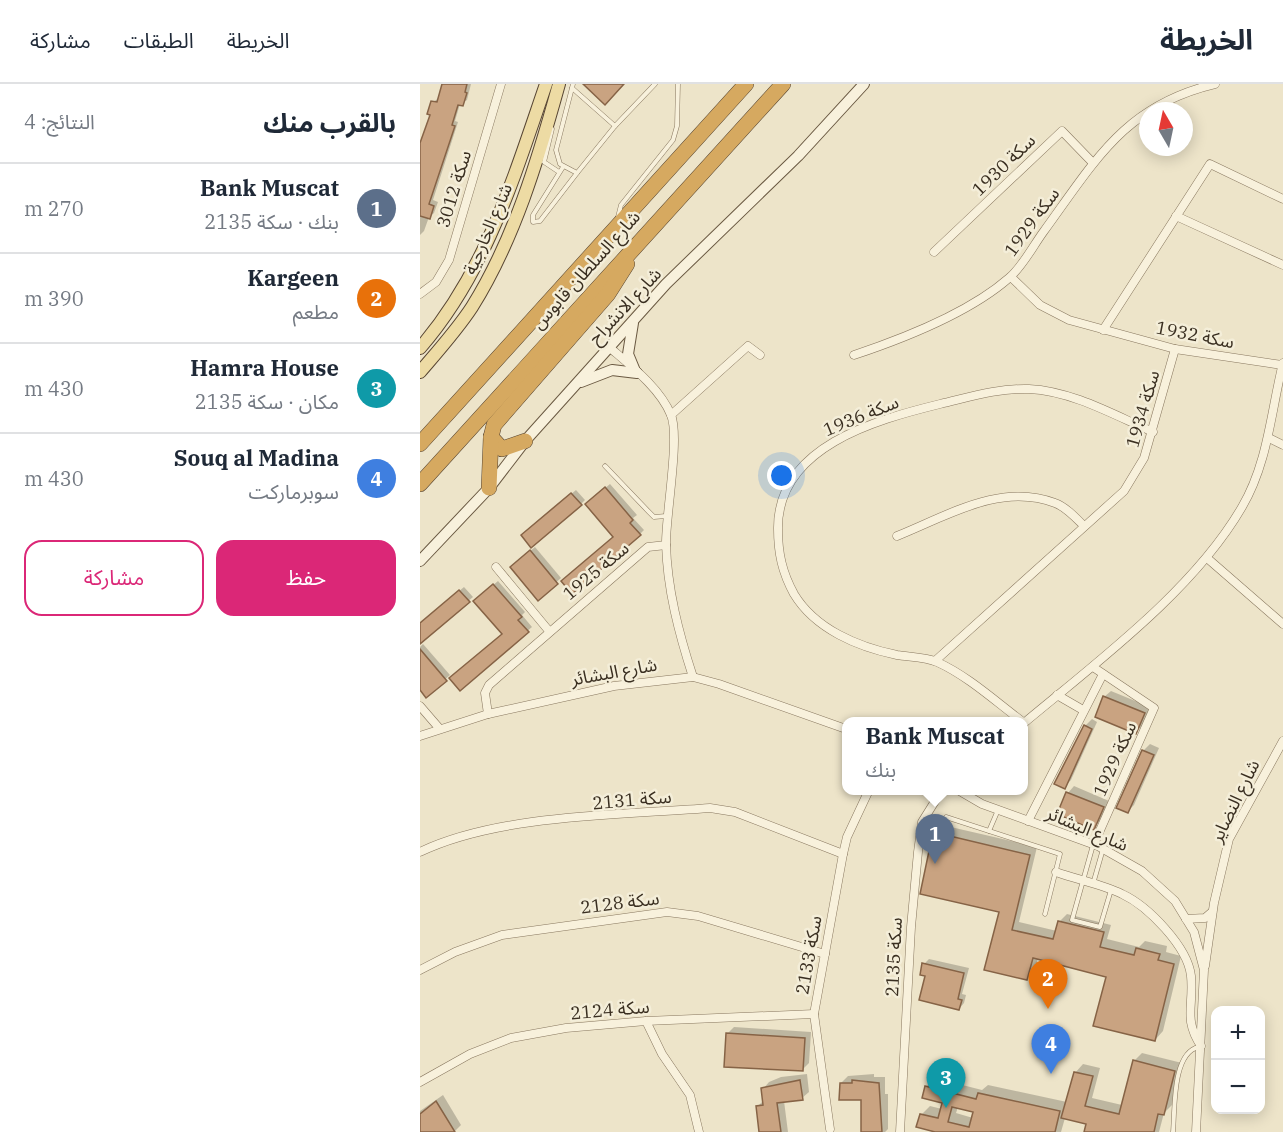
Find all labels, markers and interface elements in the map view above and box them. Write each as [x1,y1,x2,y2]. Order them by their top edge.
text: الخريطة [1160,21,1253,58]
text: مشاركة [30,26,91,54]
text: الطبقات [124,26,194,54]
text: الخريطة [227,26,290,54]
north arrow [1139,102,1193,156]
text: بالقرب منك [263,105,396,139]
text: النتائج: 4 [24,108,95,135]
street label: سكة 1930 [967,129,1040,200]
street label: سكة 3012 [431,148,476,230]
text: Bank Muscat [200,173,339,202]
street label: شارع الخارجية [458,180,520,279]
street label: سكة 1929 [999,183,1064,261]
text: 270 m [24,195,84,222]
text: 1 [371,195,383,222]
street label: شارع السلطان قابوس [526,206,647,336]
text: بنك · سكة 2135 [204,208,339,235]
street label: شارع الانشراح [583,262,668,351]
text: Kargeen [247,263,339,292]
text: 390 m [24,285,84,312]
text: 2 [371,285,383,312]
text: مطعم [293,298,339,325]
street label: سكة 1932 [1154,316,1236,353]
text: Hamra House [190,353,339,382]
street label: سكة 1934 [1121,368,1165,450]
text: 430 m [24,375,84,402]
text: 3 [371,375,383,402]
text: مكان · سكة 2135 [195,388,339,415]
street label: سكة 1936 [820,390,902,441]
text: Souq al Madina [174,443,339,472]
your location [767,461,796,490]
text: 430 m [24,465,84,492]
text: 4 [371,465,383,492]
text: سوبرماركت [248,478,339,505]
street label: سكة 1925 [558,536,633,605]
button: مشاركة [24,540,204,616]
button: حفظ [216,540,396,616]
street label: شارع البشائر [568,653,659,694]
popup [842,717,1028,795]
street label: سكة 1929 [1088,718,1141,800]
text: Bank Muscat [866,721,1005,750]
text: بنك [866,756,896,783]
street label: شارع النضاير [1204,756,1267,848]
street label: سكة 2131 [591,785,673,814]
street label: شارع البشائر [1041,801,1132,859]
pin: 1 [916,814,954,864]
street label: سكة 2128 [579,886,661,919]
street label: سكة 2133 [790,914,827,996]
street label: سكة 2135 [880,917,907,997]
pin: 2 [1028,960,1068,1009]
street label: سكة 2124 [569,995,651,1024]
map controls [1211,1006,1265,1114]
button: + [1211,1006,1265,1060]
pin: 4 [1032,1024,1070,1074]
pin: 3 [926,1058,966,1108]
button: − [1211,1060,1265,1114]

